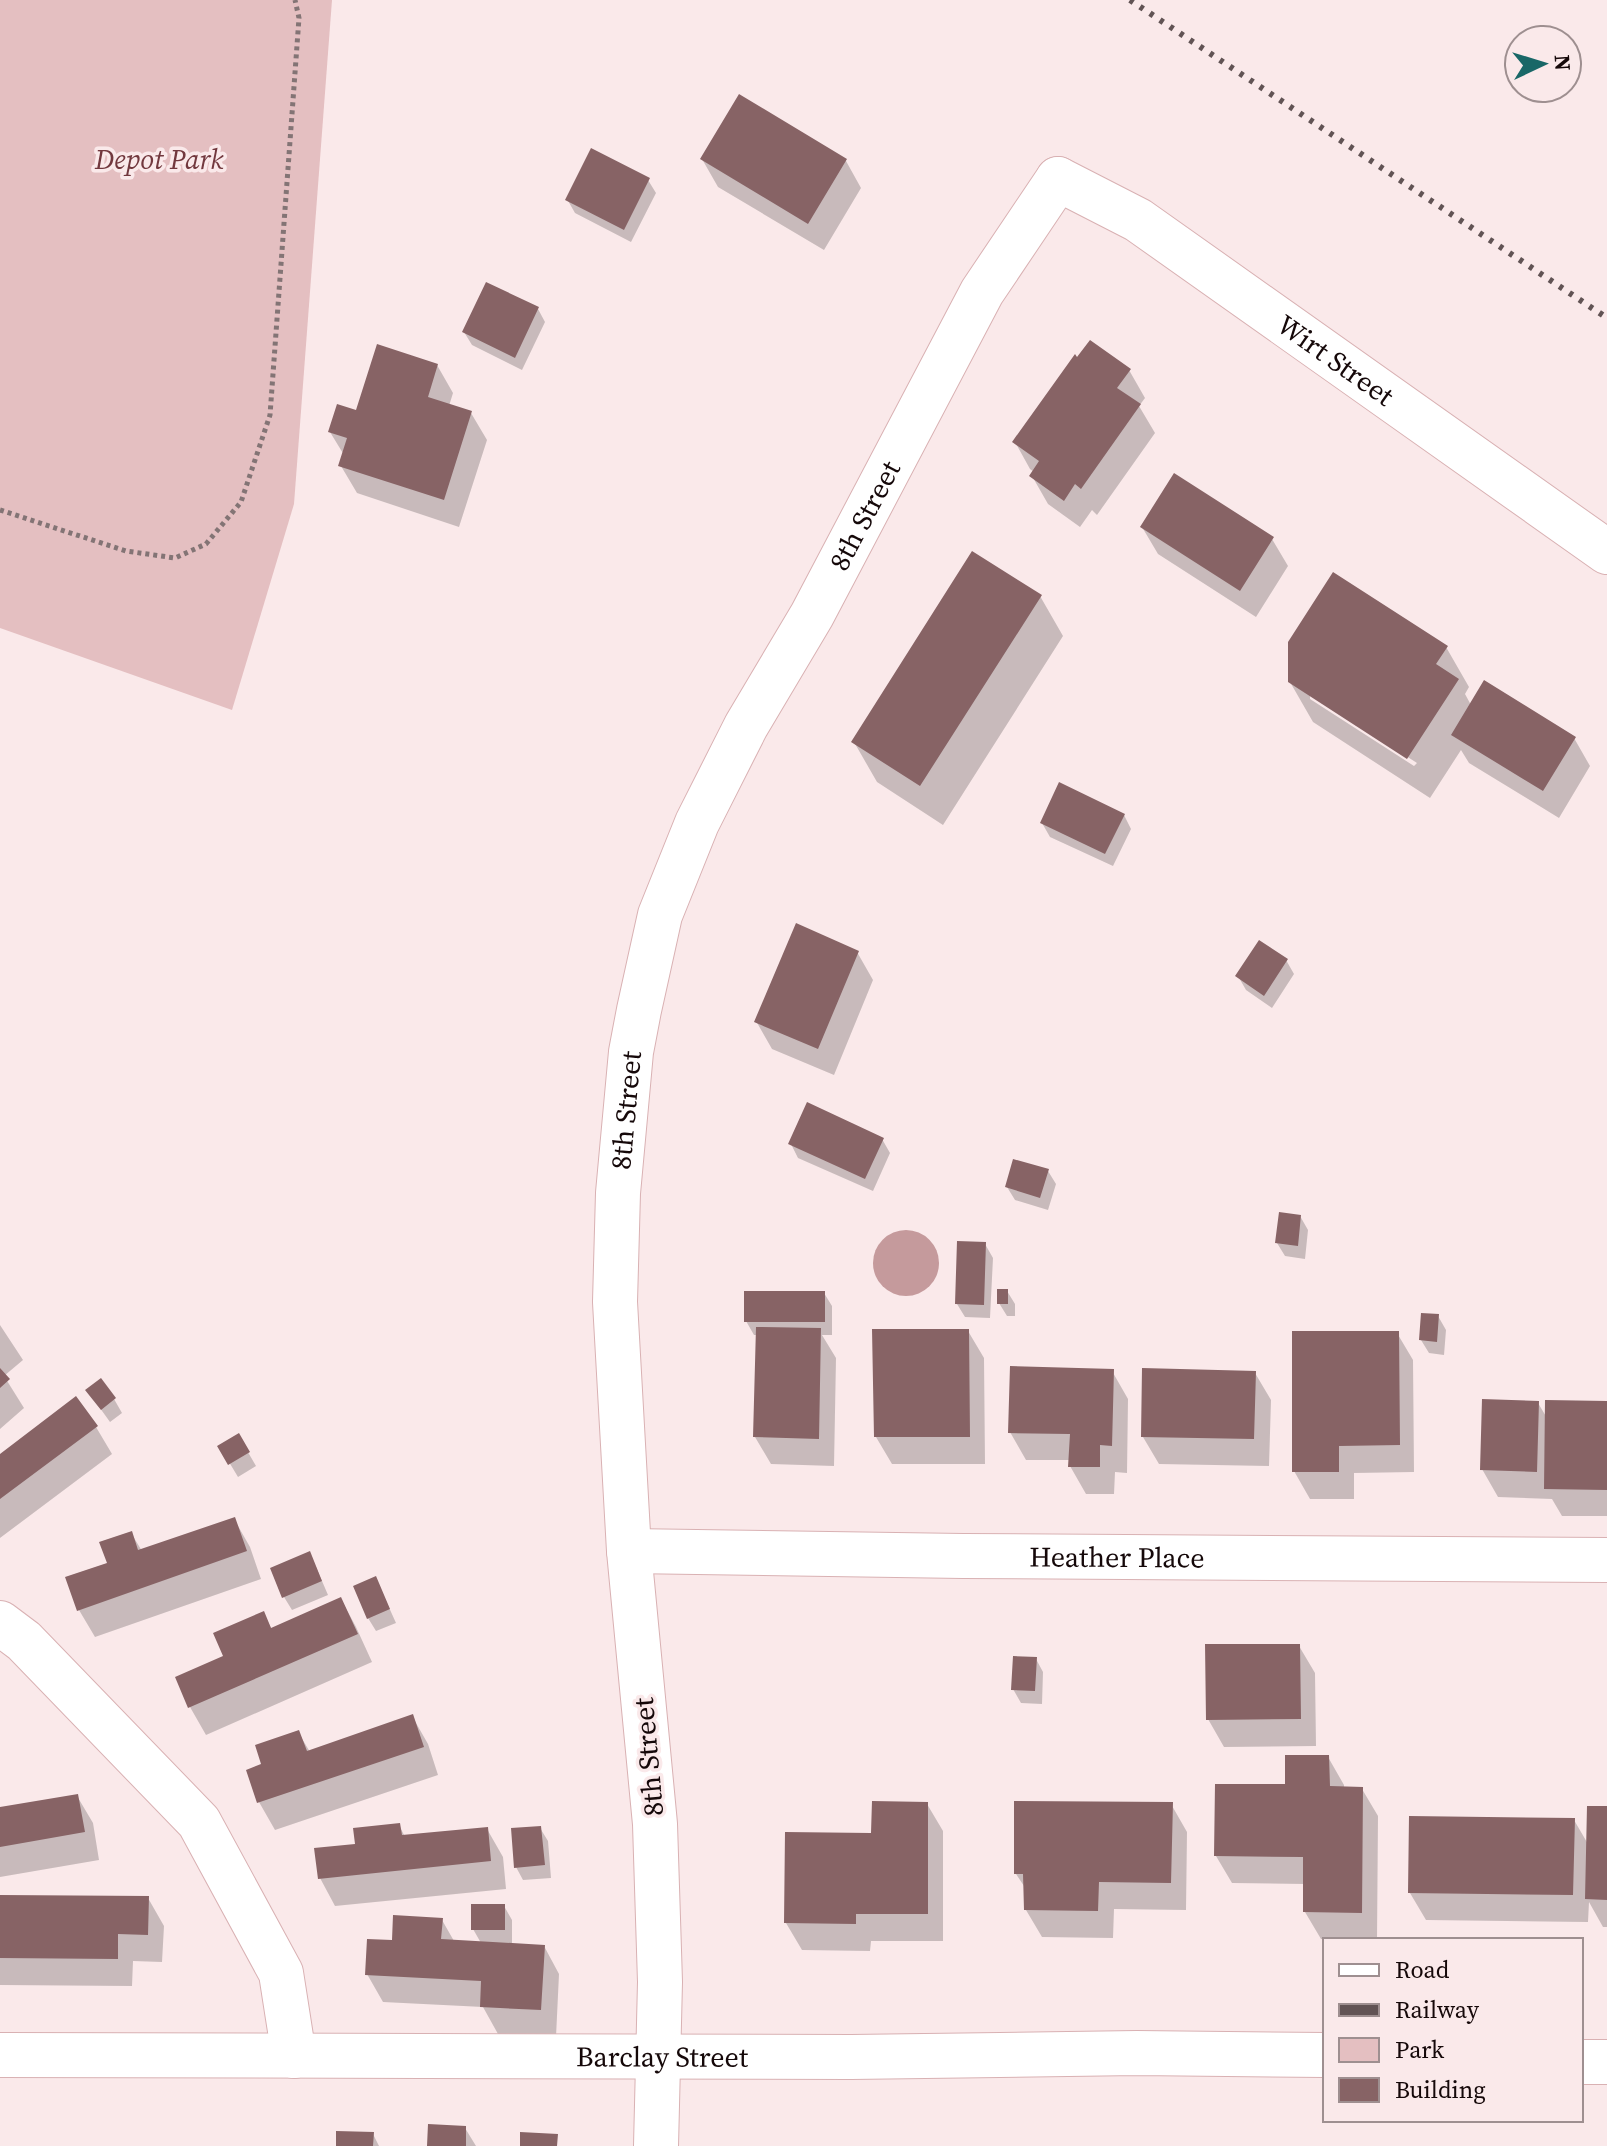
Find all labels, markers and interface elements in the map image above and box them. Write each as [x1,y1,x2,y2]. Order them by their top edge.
north arrow [1503,24,1583,104]
text: N [1547,54,1578,72]
park label: Depot Park [94,140,224,178]
street label: Wirt Street [1269,305,1402,415]
street label: 8th Street [820,453,909,577]
street label: 8th Street [601,1048,650,1171]
street label: Heather Place [1029,1537,1205,1577]
street label: 8th Street [624,1695,672,1818]
legend [1323,1938,1583,2122]
text: Road [1395,1953,1450,1986]
text: Railway [1395,1993,1480,2026]
text: Park [1395,2033,1445,2066]
street label: Barclay Street [576,2037,749,2076]
text: Building [1395,2073,1486,2106]

